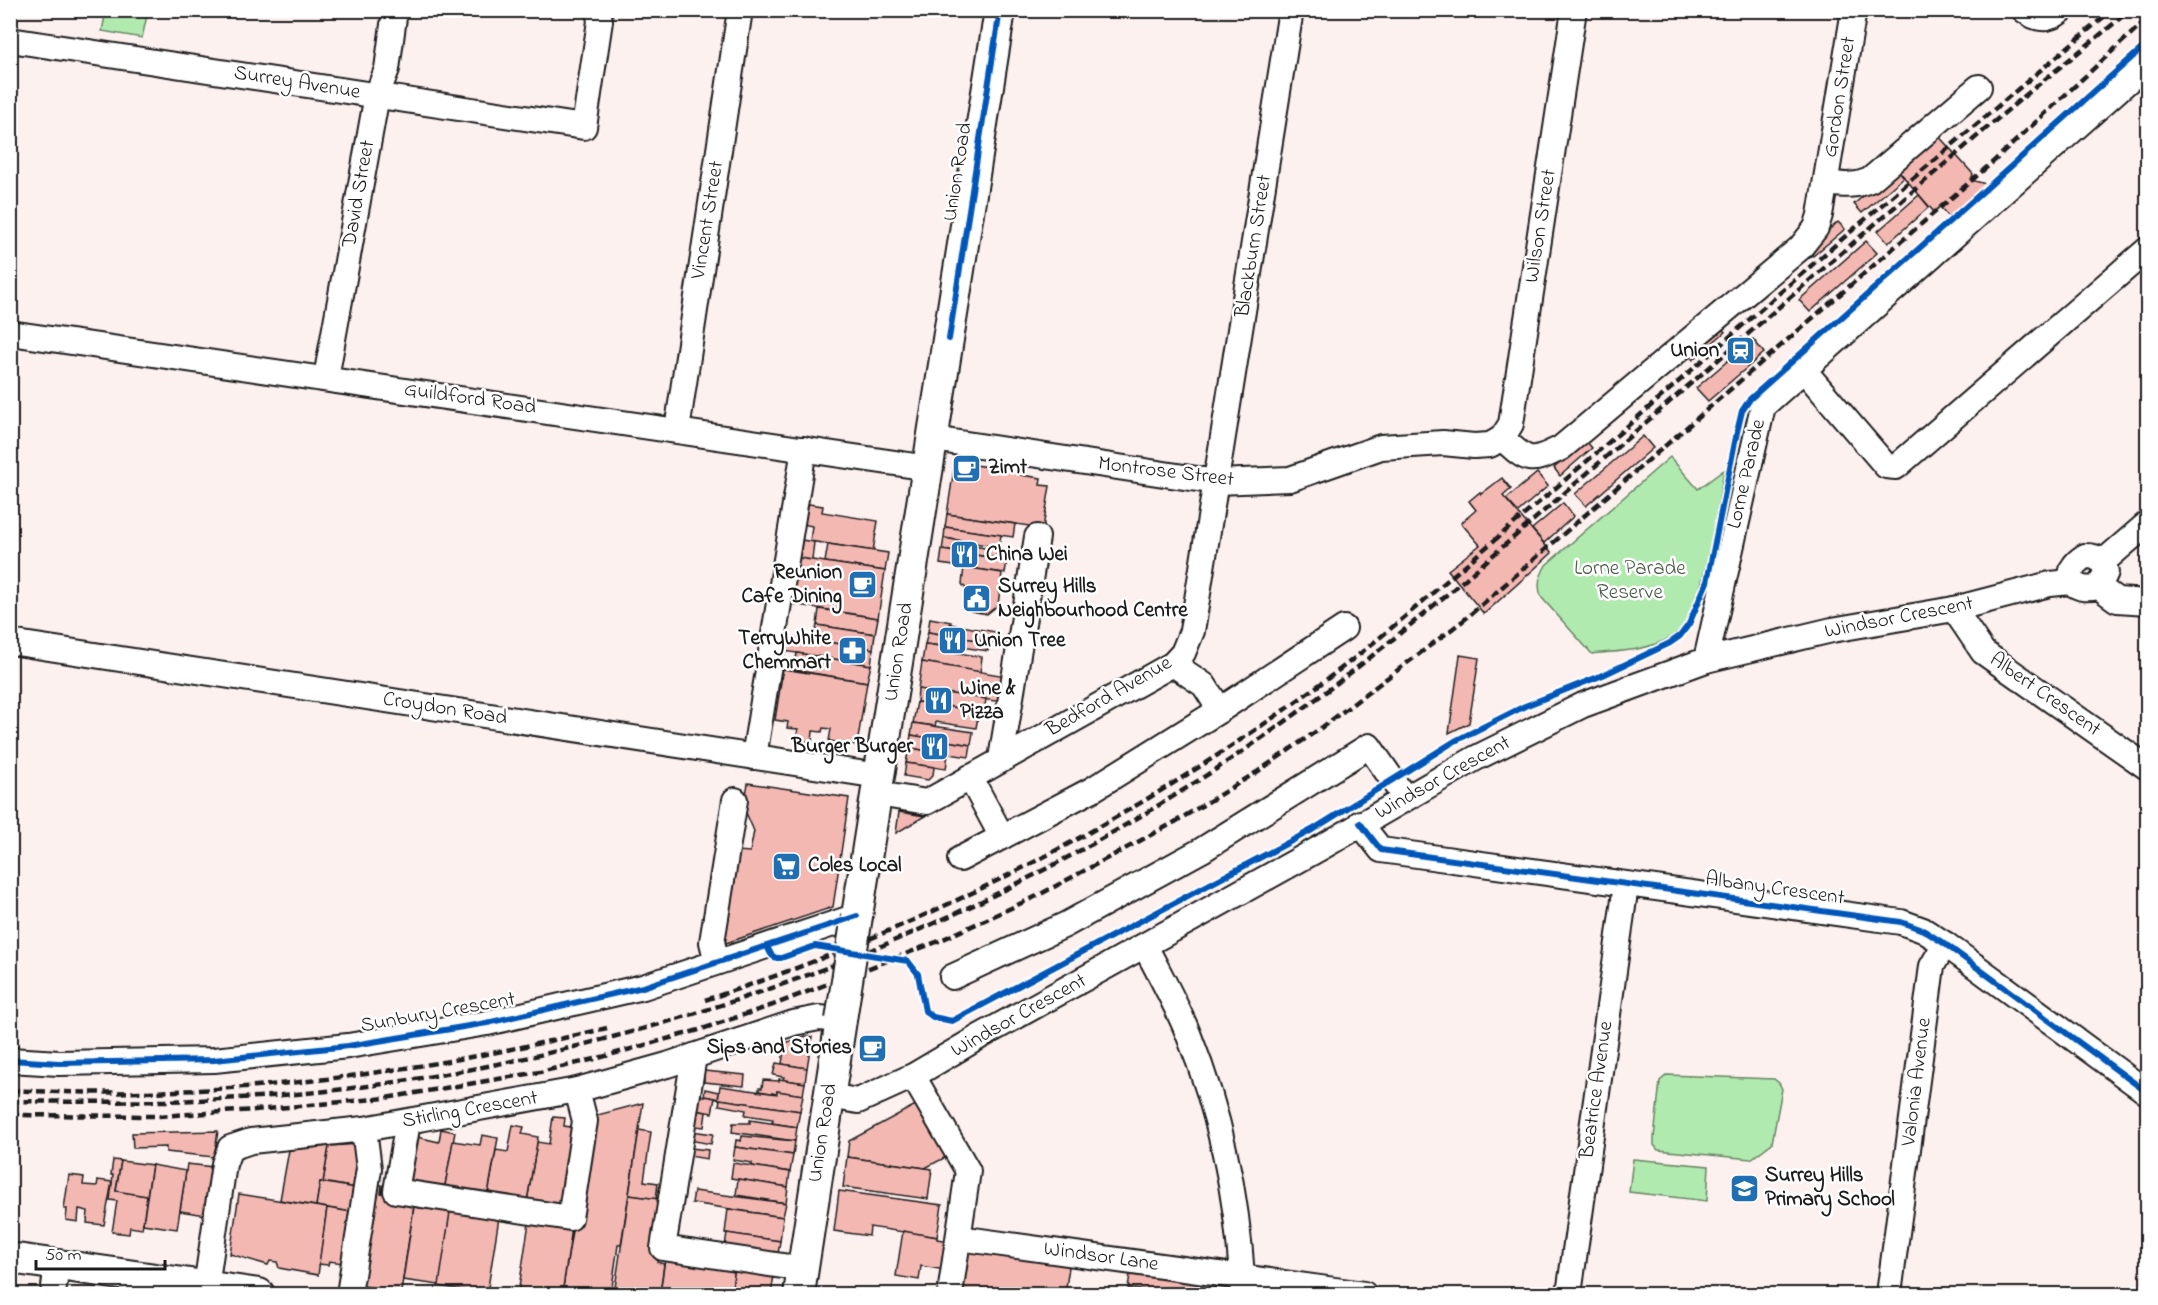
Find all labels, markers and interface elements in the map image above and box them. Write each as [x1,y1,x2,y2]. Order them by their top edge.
street label: Gordon Street [1816,34,1864,160]
street label: Surrey Avenue [231,58,363,110]
street label: Union Road [935,120,981,224]
street label: David Street [335,138,383,251]
street label: Vincent Street [684,159,732,282]
street label: Wilson Street [1517,167,1565,285]
street label: Blackburn Street [1228,172,1280,321]
station icon: Union [1724,335,1756,367]
place label: Union [1670,336,1719,366]
street label: Guildford Road [402,375,538,423]
street label: Lorne Parade [1720,416,1774,532]
street label: Montrose Street [1096,449,1236,495]
cafe icon: Zimt [951,452,983,484]
place label: Zimt [988,453,1028,483]
restaurant icon: China Wei [949,539,981,571]
place label: China Wei [986,540,1068,570]
park label: Lorne Parade Reserve [1574,554,1686,608]
place label: Reunion Cafe Dining [742,558,842,614]
cafe icon: Reunion Cafe Dining [847,569,879,601]
place label: Surrey Hills Neighbourhood Centre [998,572,1188,628]
public building icon: Surrey Hills Neighbourhood Centre [961,583,993,615]
street label: Windsor Crescent [1822,589,1976,647]
street label: Union Road [876,600,922,704]
place label: TerryWhite Chemmart [738,624,832,678]
restaurant icon: Union Tree [937,625,969,657]
place label: Union Tree [974,626,1066,656]
pharmacy icon: TerryWhite Chemmart [836,635,868,667]
street label: Albert Crescent [1983,645,2107,745]
street label: Bedford Avenue [1040,648,1178,746]
place label: Wine & Pizza [960,674,1016,728]
street label: Croydon Road [380,684,509,736]
restaurant icon: Wine & Pizza [923,685,955,717]
street label: Windsor Crescent [1370,728,1516,828]
restaurant icon: Burger Burger [918,731,950,763]
place label: Burger Burger [791,732,913,764]
supermarket icon: Coles Local [771,850,803,882]
place label: Coles Local [808,851,902,881]
street label: Albany Crescent [1703,864,1847,916]
street label: Windsor Crescent [946,966,1092,1066]
street label: Sunbury Crescent [358,985,518,1043]
street label: Valonia Avenue [1894,1015,1940,1149]
street label: Beatrice Avenue [1572,1019,1622,1162]
cafe icon: Sips and Stories [857,1032,889,1064]
place label: Sips and Stories [707,1033,852,1063]
street label: Union Road [800,1081,846,1185]
street label: Stirling Crescent [400,1083,541,1139]
place label: Surrey Hills Primary School [1765,1161,1895,1217]
school or university icon: Surrey Hills Primary School [1728,1172,1760,1204]
scale bar [36,1233,165,1271]
street label: Windsor Lane [1042,1234,1161,1280]
text: 50 m [45,1243,82,1269]

